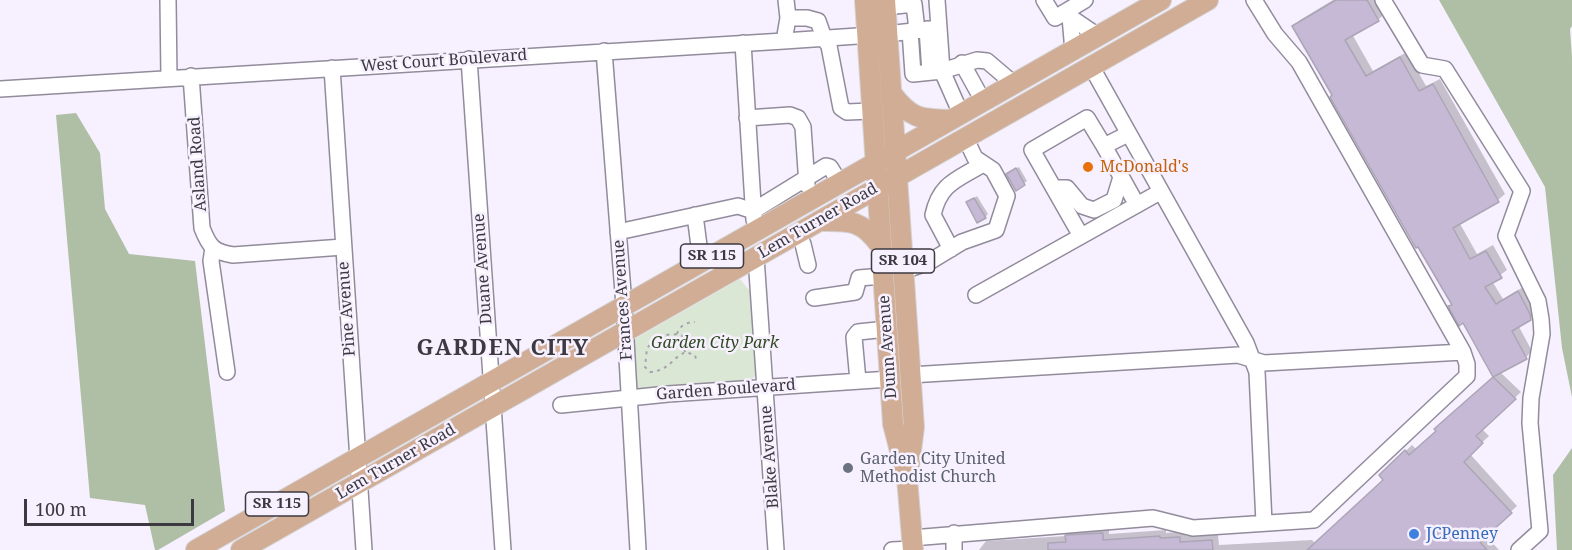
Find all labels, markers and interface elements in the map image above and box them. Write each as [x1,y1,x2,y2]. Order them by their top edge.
street label: West Court Boulevard [360,46,528,76]
street label: Asland Road [185,116,211,212]
place label: McDonald's [1100,157,1189,177]
marker: McDonald's [1081,160,1095,174]
street label: Lem Turner Road [755,179,881,263]
street label: Duane Avenue [470,213,496,325]
street label: Frances Avenue [609,239,637,361]
road number: SR 115 [680,244,744,268]
road number: SR 104 [872,249,934,273]
street label: Pine Avenue [334,261,360,357]
street label: Dunn Avenue [875,295,901,399]
park label: Garden City Park [651,333,779,353]
district label: GARDEN CITY [416,336,590,362]
street label: Garden Boulevard [656,376,796,404]
street label: Blake Avenue [757,405,783,509]
street label: Lem Turner Road [333,420,459,504]
place label: Garden City United Methodist Church [860,449,1006,487]
marker: Garden City United Methodist Church [841,461,855,475]
scale bar [27,487,196,525]
road number: SR 115 [246,492,308,516]
text: 100 m [35,497,87,521]
place label: JCPenney [1426,524,1498,544]
marker: JCPenney [1407,527,1421,541]

